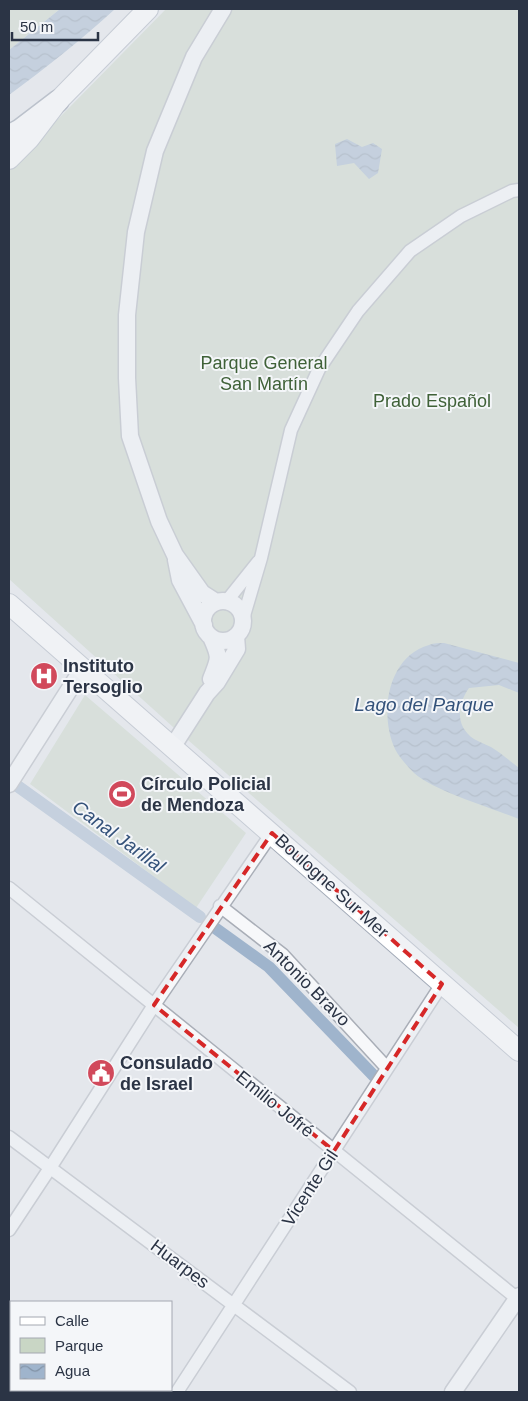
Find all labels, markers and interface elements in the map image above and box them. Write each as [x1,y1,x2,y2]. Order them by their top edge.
scale bar [12,10,99,42]
text: 50 m [20,18,53,35]
park label: Parque General San Martín [200,353,328,394]
park label: Prado Español [373,391,491,411]
place label: Instituto Tersoglio [63,656,143,697]
hospital icon: Instituto Tersoglio [29,661,59,691]
water label: Lago del Parque [354,694,494,715]
place label: Círculo Policial de Mendoza [141,774,271,815]
sports icon: Círculo Policial de Mendoza [107,779,137,809]
water label: Canal Jarillal [69,796,169,877]
street label: Boulogne Sur Mer [271,830,393,942]
street label: Antonio Bravo [260,936,354,1030]
place label: Consulado de Israel [120,1053,213,1094]
public building icon: Consulado de Israel [86,1058,116,1088]
street label: Emilio Jofré [232,1067,318,1141]
street label: Vicente Gil [278,1146,342,1230]
street label: Huarpes [147,1236,213,1292]
legend [10,1301,172,1391]
text: Calle [55,1312,89,1329]
text: Parque [55,1337,103,1354]
text: Agua [55,1362,91,1379]

